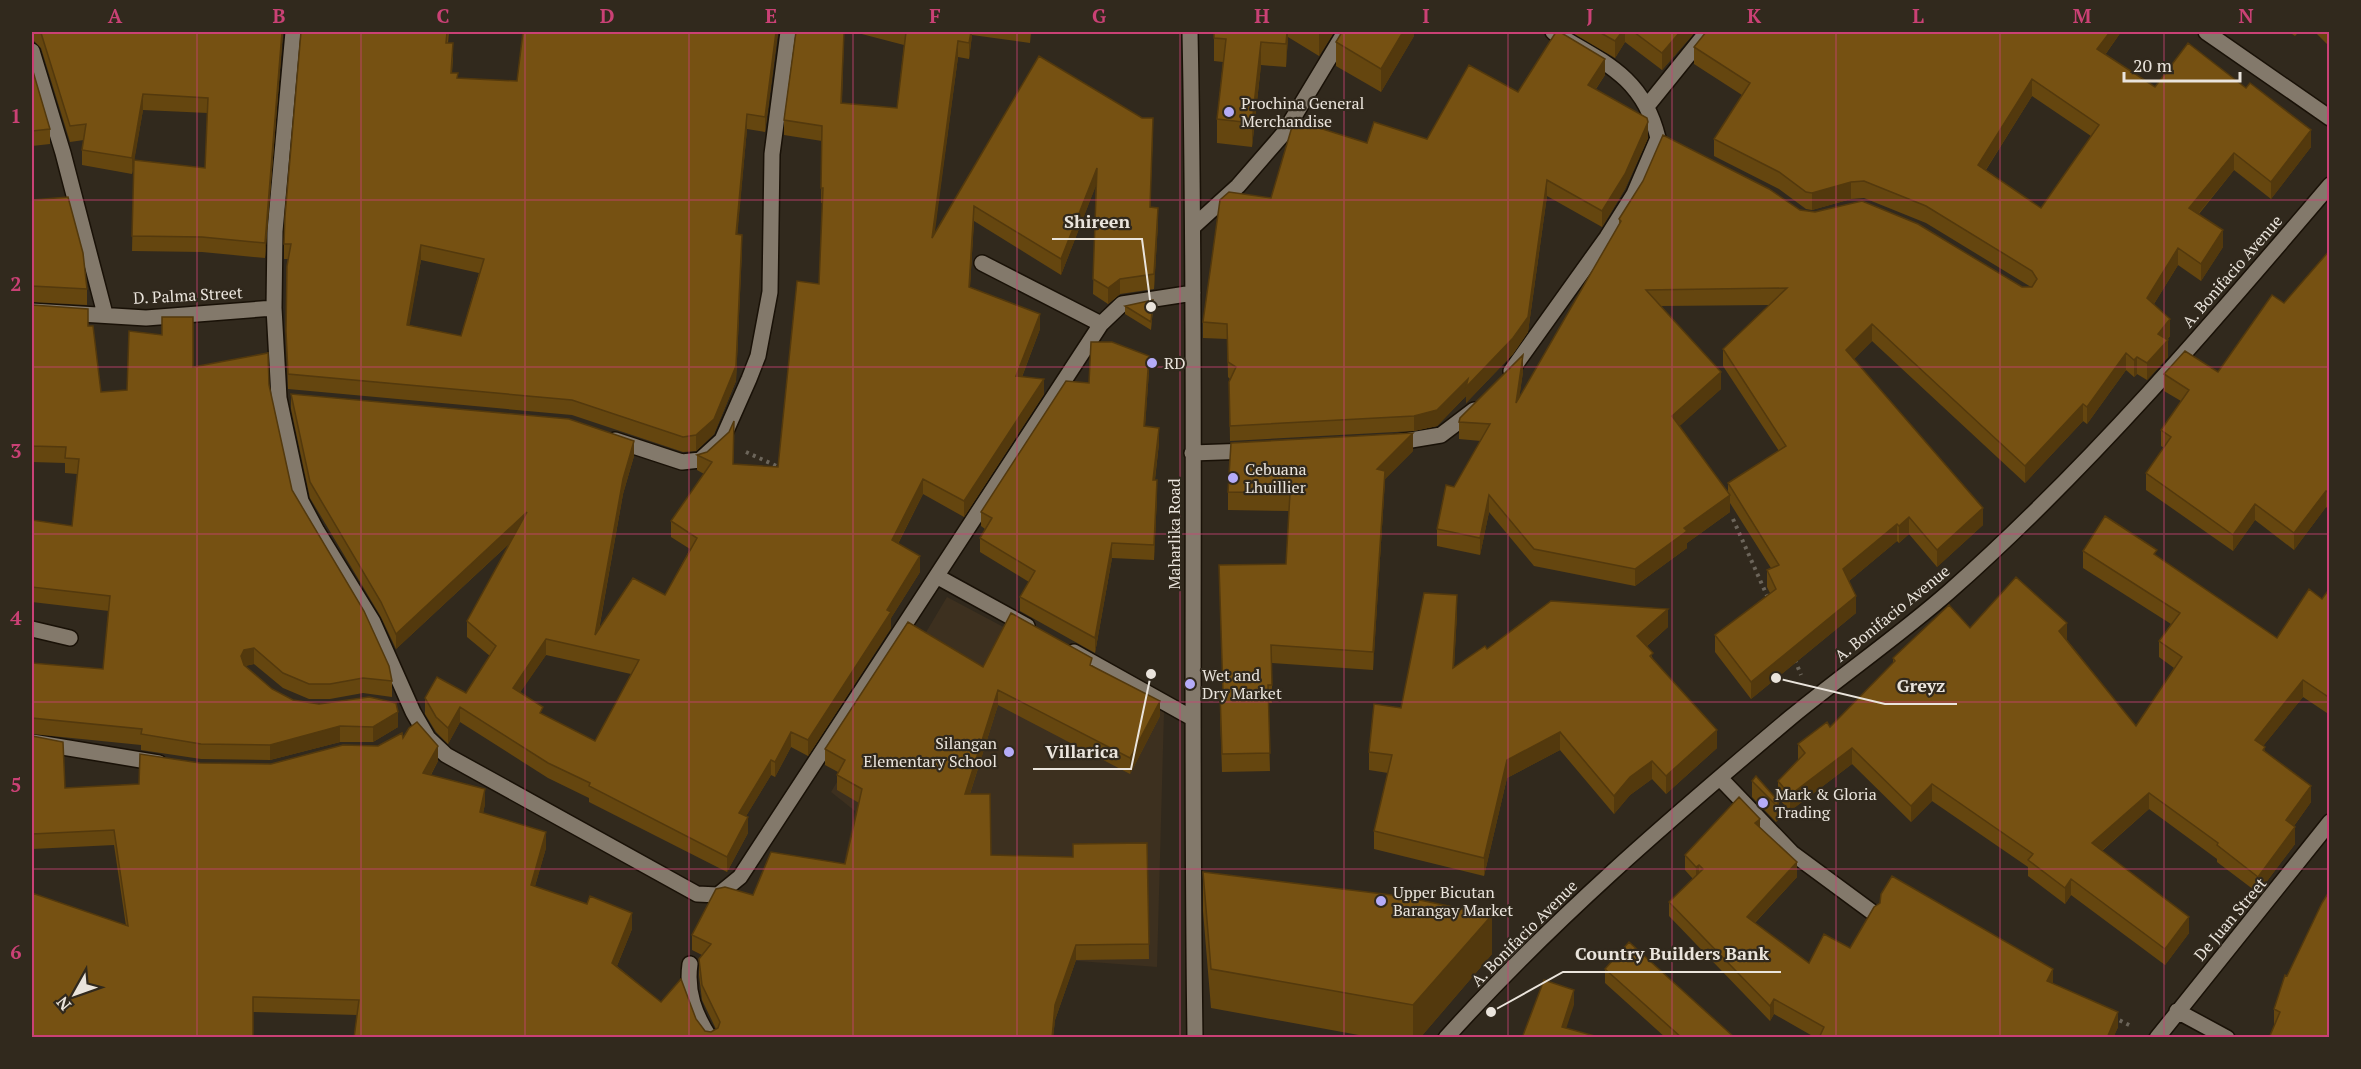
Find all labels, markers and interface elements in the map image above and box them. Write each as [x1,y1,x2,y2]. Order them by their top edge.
text: A [108,2,123,29]
text: B [273,2,286,29]
text: C [436,2,450,29]
text: D [600,2,614,29]
text: E [765,2,777,29]
text: F [929,2,941,29]
text: G [1092,2,1106,29]
text: H [1254,2,1270,29]
text: I [1422,2,1430,29]
text: J [1586,2,1594,29]
text: K [1747,2,1762,29]
text: L [1912,2,1924,29]
text: M [2073,2,2092,29]
text: N [2238,2,2254,29]
scale bar [2124,45,2240,83]
text: 20 m [2133,53,2173,77]
place label: Prochina General Merchandise [1241,92,1364,132]
text: 1 [10,102,22,129]
marker: Prochina General Merchandise [1222,105,1236,119]
callout: Shireen [1052,203,1142,239]
text: Shireen [1064,209,1131,233]
street label: A. Bonifacio Avenue [2177,210,2287,332]
text: 2 [10,270,22,297]
street label: D. Palma Street [133,281,243,309]
place label: RD [1164,352,1186,374]
marker: RD [1145,356,1159,370]
text: 3 [10,437,22,464]
place label: Cebuana Lhuillier [1245,458,1307,498]
marker: Cebuana Lhuillier [1226,471,1240,485]
street label: Maharlika Road [1163,478,1185,590]
street label: A. Bonifacio Avenue [1830,560,1954,666]
text: 4 [10,604,22,631]
place label: Wet and Dry Market [1202,664,1282,704]
callout: Greyz [1885,668,1957,704]
text: Greyz [1897,673,1945,697]
marker: Wet and Dry Market [1183,677,1197,691]
place label: Silangan Elementary School [863,732,997,772]
callout: Villarica [1033,733,1131,769]
text: Villarica [1045,739,1119,763]
marker: Silangan Elementary School [1002,745,1016,759]
text: 5 [10,771,22,798]
place label: Mark & Gloria Trading [1775,783,1877,823]
marker: Mark & Gloria Trading [1756,796,1770,810]
street label: De Juan Street [2189,873,2271,965]
street label: A. Bonifacio Avenue [1466,875,1582,991]
place label: Upper Bicutan Barangay Market [1393,881,1513,921]
marker: Upper Bicutan Barangay Market [1374,894,1388,908]
callout: Country Builders Bank [1563,936,1781,972]
text: 6 [10,938,22,965]
text: Country Builders Bank [1575,941,1770,965]
north arrow [45,964,105,1024]
text: N [51,992,76,1015]

